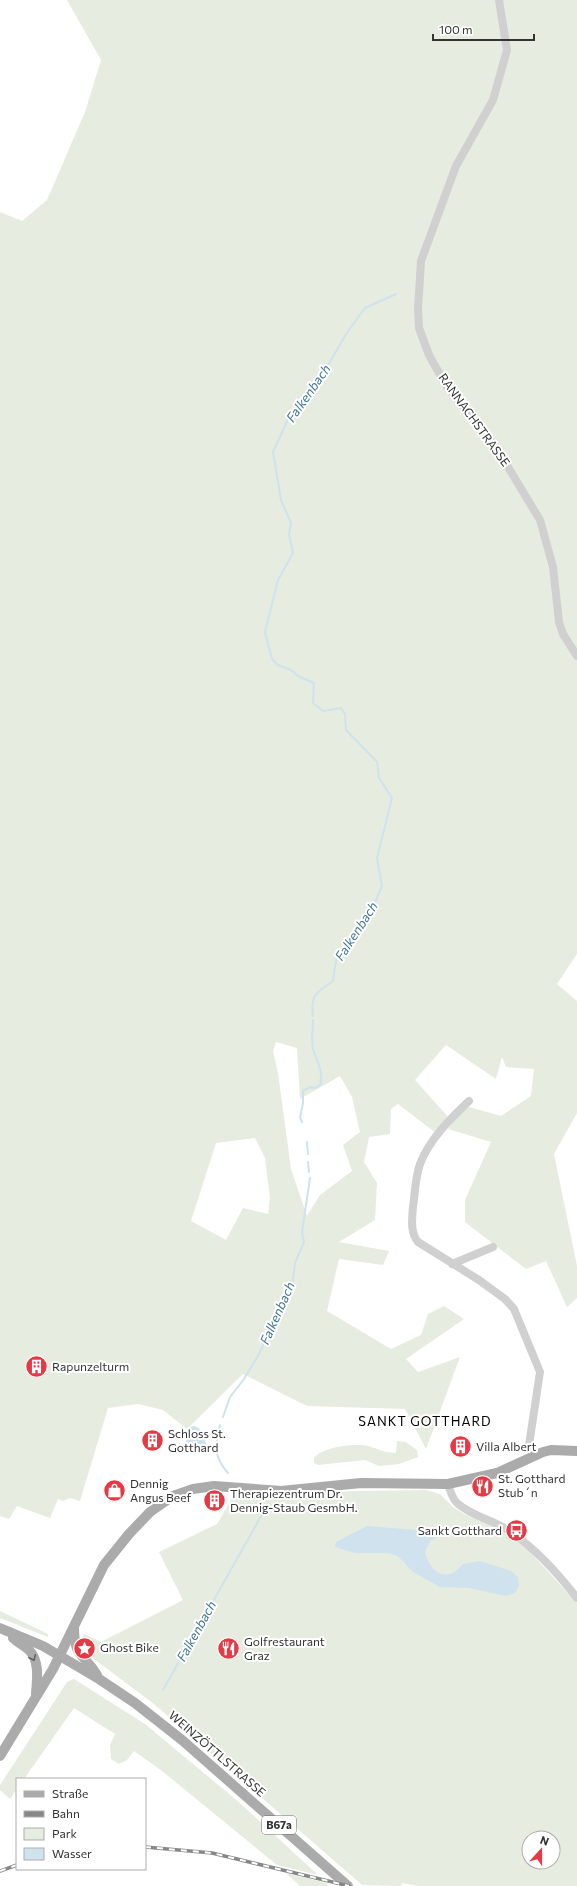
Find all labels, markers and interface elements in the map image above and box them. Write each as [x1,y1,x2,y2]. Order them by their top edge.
scale bar [433,16,534,42]
text: 100 m [439,22,473,36]
water label: Falkenbach [282,361,334,425]
street label: RANNACHSTRASSE [436,370,513,469]
water label: Falkenbach [331,899,381,963]
water label: Falkenbach [256,1279,298,1347]
building icon: Rapunzelturm [23,1354,49,1380]
place label: Rapunzelturm [52,1359,129,1373]
district label: SANKT GOTTHARD [358,1413,492,1429]
place label: Schloss St. Gotthard [168,1426,226,1454]
building icon: Schloss St. Gotthard [140,1428,166,1454]
building icon: Villa Albert [447,1434,473,1460]
place label: Villa Albert [476,1439,537,1453]
place label: St. Gotthard Stub´n [498,1471,565,1499]
restaurant icon: St. Gotthard Stub´n [469,1473,495,1499]
place label: Dennig Angus Beef [130,1476,191,1504]
shop icon: Dennig Angus Beef [101,1478,127,1504]
place label: Therapiezentrum Dr. Dennig-Staub GesmbH. [230,1486,358,1514]
building icon: Therapiezentrum Dr. Dennig-Staub GesmbH. [202,1488,228,1514]
bus stop icon: Sankt Gotthard [504,1518,530,1544]
place label: Sankt Gotthard [418,1523,502,1537]
water label: Falkenbach [173,1598,219,1664]
place label: Golfrestaurant Graz [244,1634,325,1662]
place icon: Ghost Bike [71,1635,97,1661]
restaurant icon: Golfrestaurant Graz [216,1636,242,1662]
place label: Ghost Bike [100,1640,159,1654]
one-way arrow [28,1654,36,1662]
street label: WEINZÖTTLSTRASSE [166,1707,269,1799]
legend [16,1778,146,1870]
text: Straße [52,1786,88,1800]
text: Bahn [52,1806,80,1820]
road number: B67a [262,1816,296,1834]
text: Park [52,1826,78,1840]
north arrow [521,1830,561,1870]
text: N [539,1833,551,1848]
text: Wasser [52,1846,92,1860]

